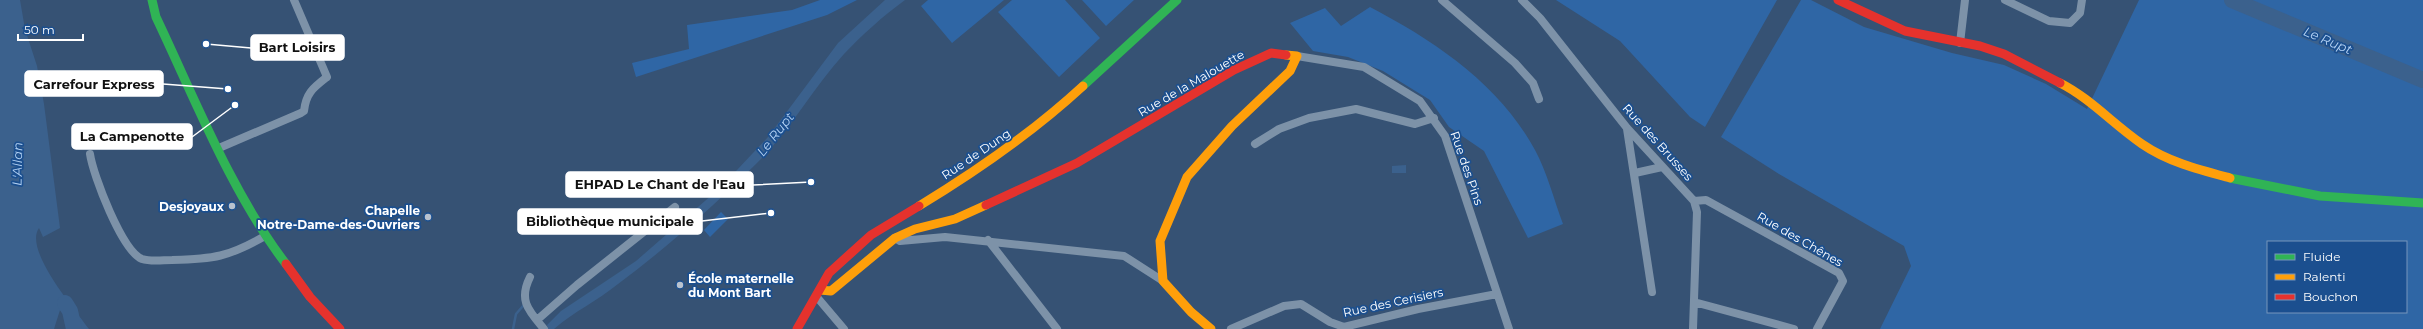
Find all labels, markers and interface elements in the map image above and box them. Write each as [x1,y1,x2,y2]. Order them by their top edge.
scale bar [18,16,83,42]
text: 50 m [24,22,55,37]
water label: Le Rupt [2301,23,2355,58]
callout: Bart Loisirs [251,35,344,60]
text: Bart Loisirs [259,39,335,55]
street label: Rue de la Malouette [1135,46,1247,120]
callout: Carrefour Express [25,71,163,96]
text: Carrefour Express [33,76,155,92]
street label: Rue des Brusses [1620,100,1697,184]
water label: Le Rupt [753,108,797,159]
callout: La Campenotte [72,124,192,149]
street label: Rue de Dung [939,125,1013,183]
text: La Campenotte [80,128,184,144]
street label: Rue des Pins [1447,129,1487,207]
water label: L'Allan [9,142,25,186]
callout: EHPAD Le Chant de l'Eau [566,172,753,197]
text: EHPAD Le Chant de l'Eau [575,176,745,192]
place label: Desjoyaux [159,199,225,214]
marker: Desjoyaux [227,201,237,211]
place label: Chapelle Notre-Dame-des-Ouvriers [257,203,421,232]
street label: Rue des Chênes [1754,208,1846,270]
callout: Bibliothèque municipale [518,209,702,234]
marker: Chapelle Notre-Dame-des-Ouvriers [423,212,433,222]
text: Bibliothèque municipale [526,213,694,229]
legend [2267,241,2407,313]
text: Fluide [2303,249,2341,264]
text: Ralenti [2303,269,2345,284]
place label: École maternelle du Mont Bart [688,271,794,300]
marker: École maternelle du Mont Bart [675,280,685,290]
street label: Rue des Cerisiers [1342,284,1445,320]
text: Bouchon [2303,289,2358,304]

